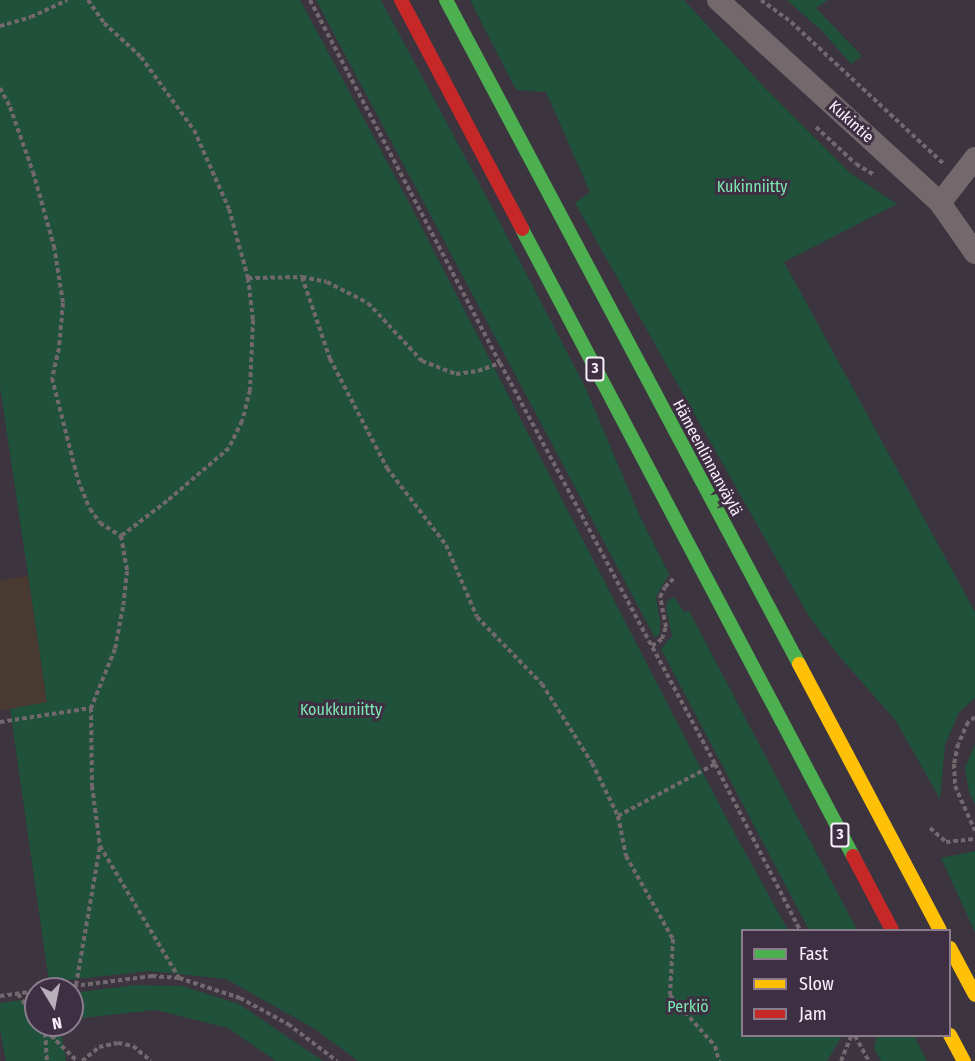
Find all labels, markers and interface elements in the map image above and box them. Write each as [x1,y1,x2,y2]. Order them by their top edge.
street label: Kukintie [825,97,877,147]
park label: Kukinniitty [717,177,787,197]
road number: 3 [584,357,606,381]
street label: Hämeenlinnanväylä [668,397,746,519]
park label: Koukkuniitty [300,700,382,720]
road number: 3 [830,823,850,847]
legend [741,929,951,1037]
text: Fast [799,943,828,965]
text: Slow [799,973,834,995]
north arrow [24,977,84,1037]
park label: Perkiö [667,997,709,1017]
text: Jam [799,1003,827,1025]
text: N [50,1013,63,1033]

